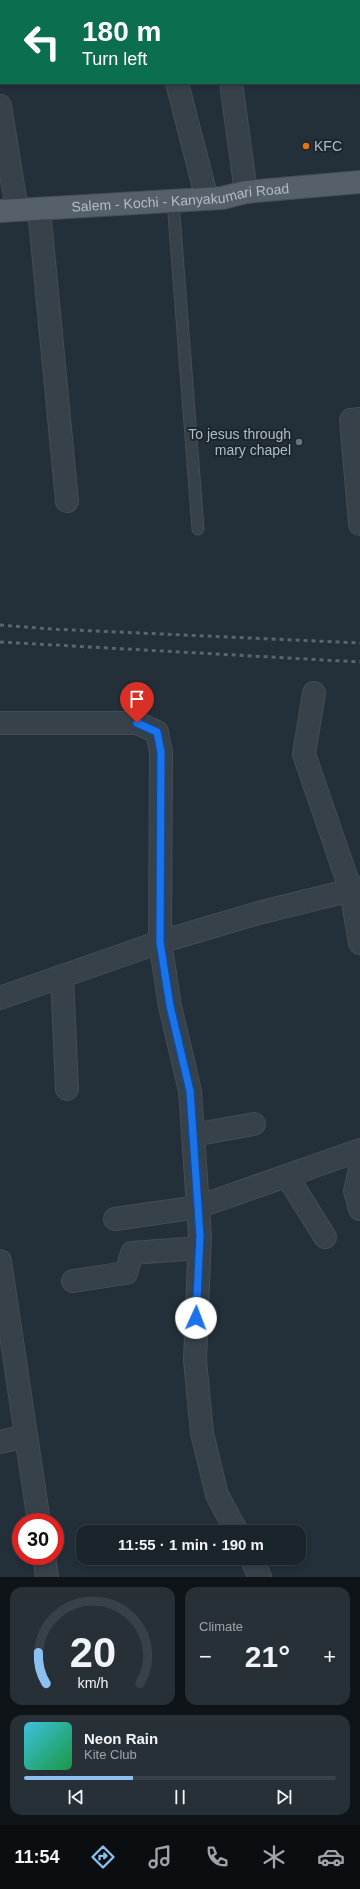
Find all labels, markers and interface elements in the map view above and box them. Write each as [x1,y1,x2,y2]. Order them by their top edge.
icon: left [16,16,68,68]
text: 180 m [82,16,161,47]
text: Turn left [82,49,147,69]
place label: KFC [314,138,342,154]
marker: KFC [301,141,311,151]
street label: Salem - Kochi - Kanyakumari Road [71,180,290,215]
place label: To jesus through mary chapel [188,426,291,458]
marker: To jesus through mary chapel [294,437,304,447]
pin [120,682,154,723]
icon: arrive [126,688,148,710]
position arrow [175,1297,217,1339]
speed limit sign: 30 [12,1513,64,1565]
text: 11:55 · 1 min · 190 m [118,1536,264,1553]
text: Climate [199,1619,243,1634]
text: 20 [69,1629,116,1676]
text: 21° [245,1640,290,1673]
text: − [199,1644,212,1669]
text: + [323,1644,336,1669]
text: km/h [77,1675,108,1691]
text: Neon Rain [84,1730,158,1747]
text: Kite Club [84,1747,137,1762]
icon: previous [65,1786,87,1808]
icon: pause [169,1786,191,1808]
icon: next [273,1786,295,1808]
icon: directions [89,1843,117,1871]
icon: music [146,1843,174,1871]
icon: phone [203,1843,231,1871]
icon: climate [260,1843,288,1871]
icon: car [317,1843,345,1871]
text: 11:54 [15,1847,60,1867]

